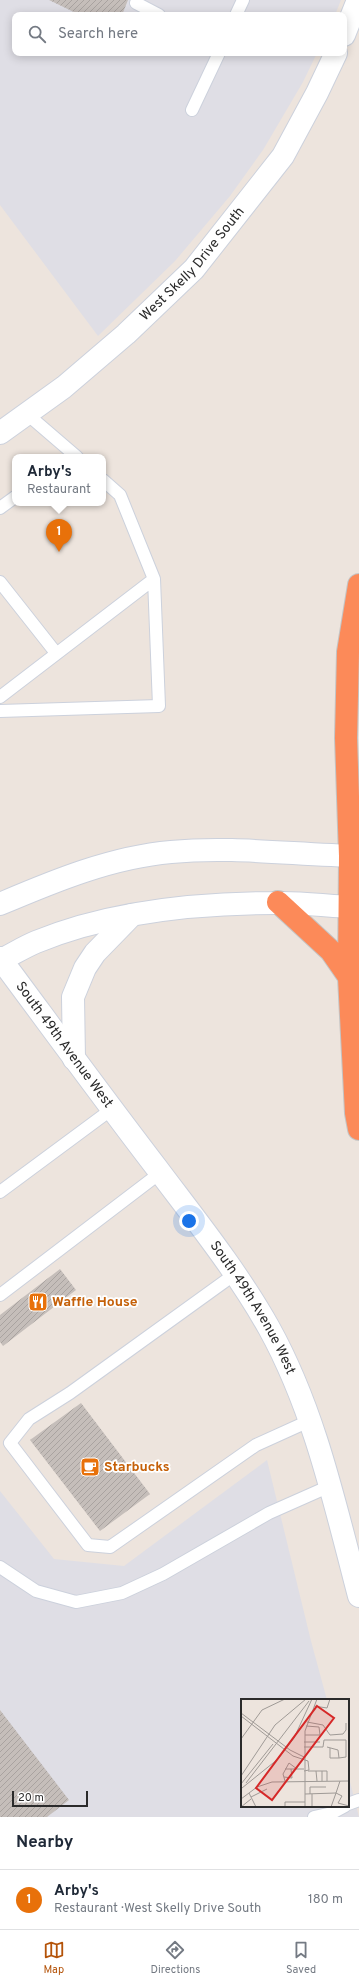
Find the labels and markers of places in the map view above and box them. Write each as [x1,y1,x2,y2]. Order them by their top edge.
pin: 1 [46,519,72,552]
restaurant icon: Waffle House [27,1291,49,1313]
place label: Waffle House [52,1294,138,1311]
cafe icon: Starbucks [79,1456,101,1478]
place label: Starbucks [104,1459,170,1476]

